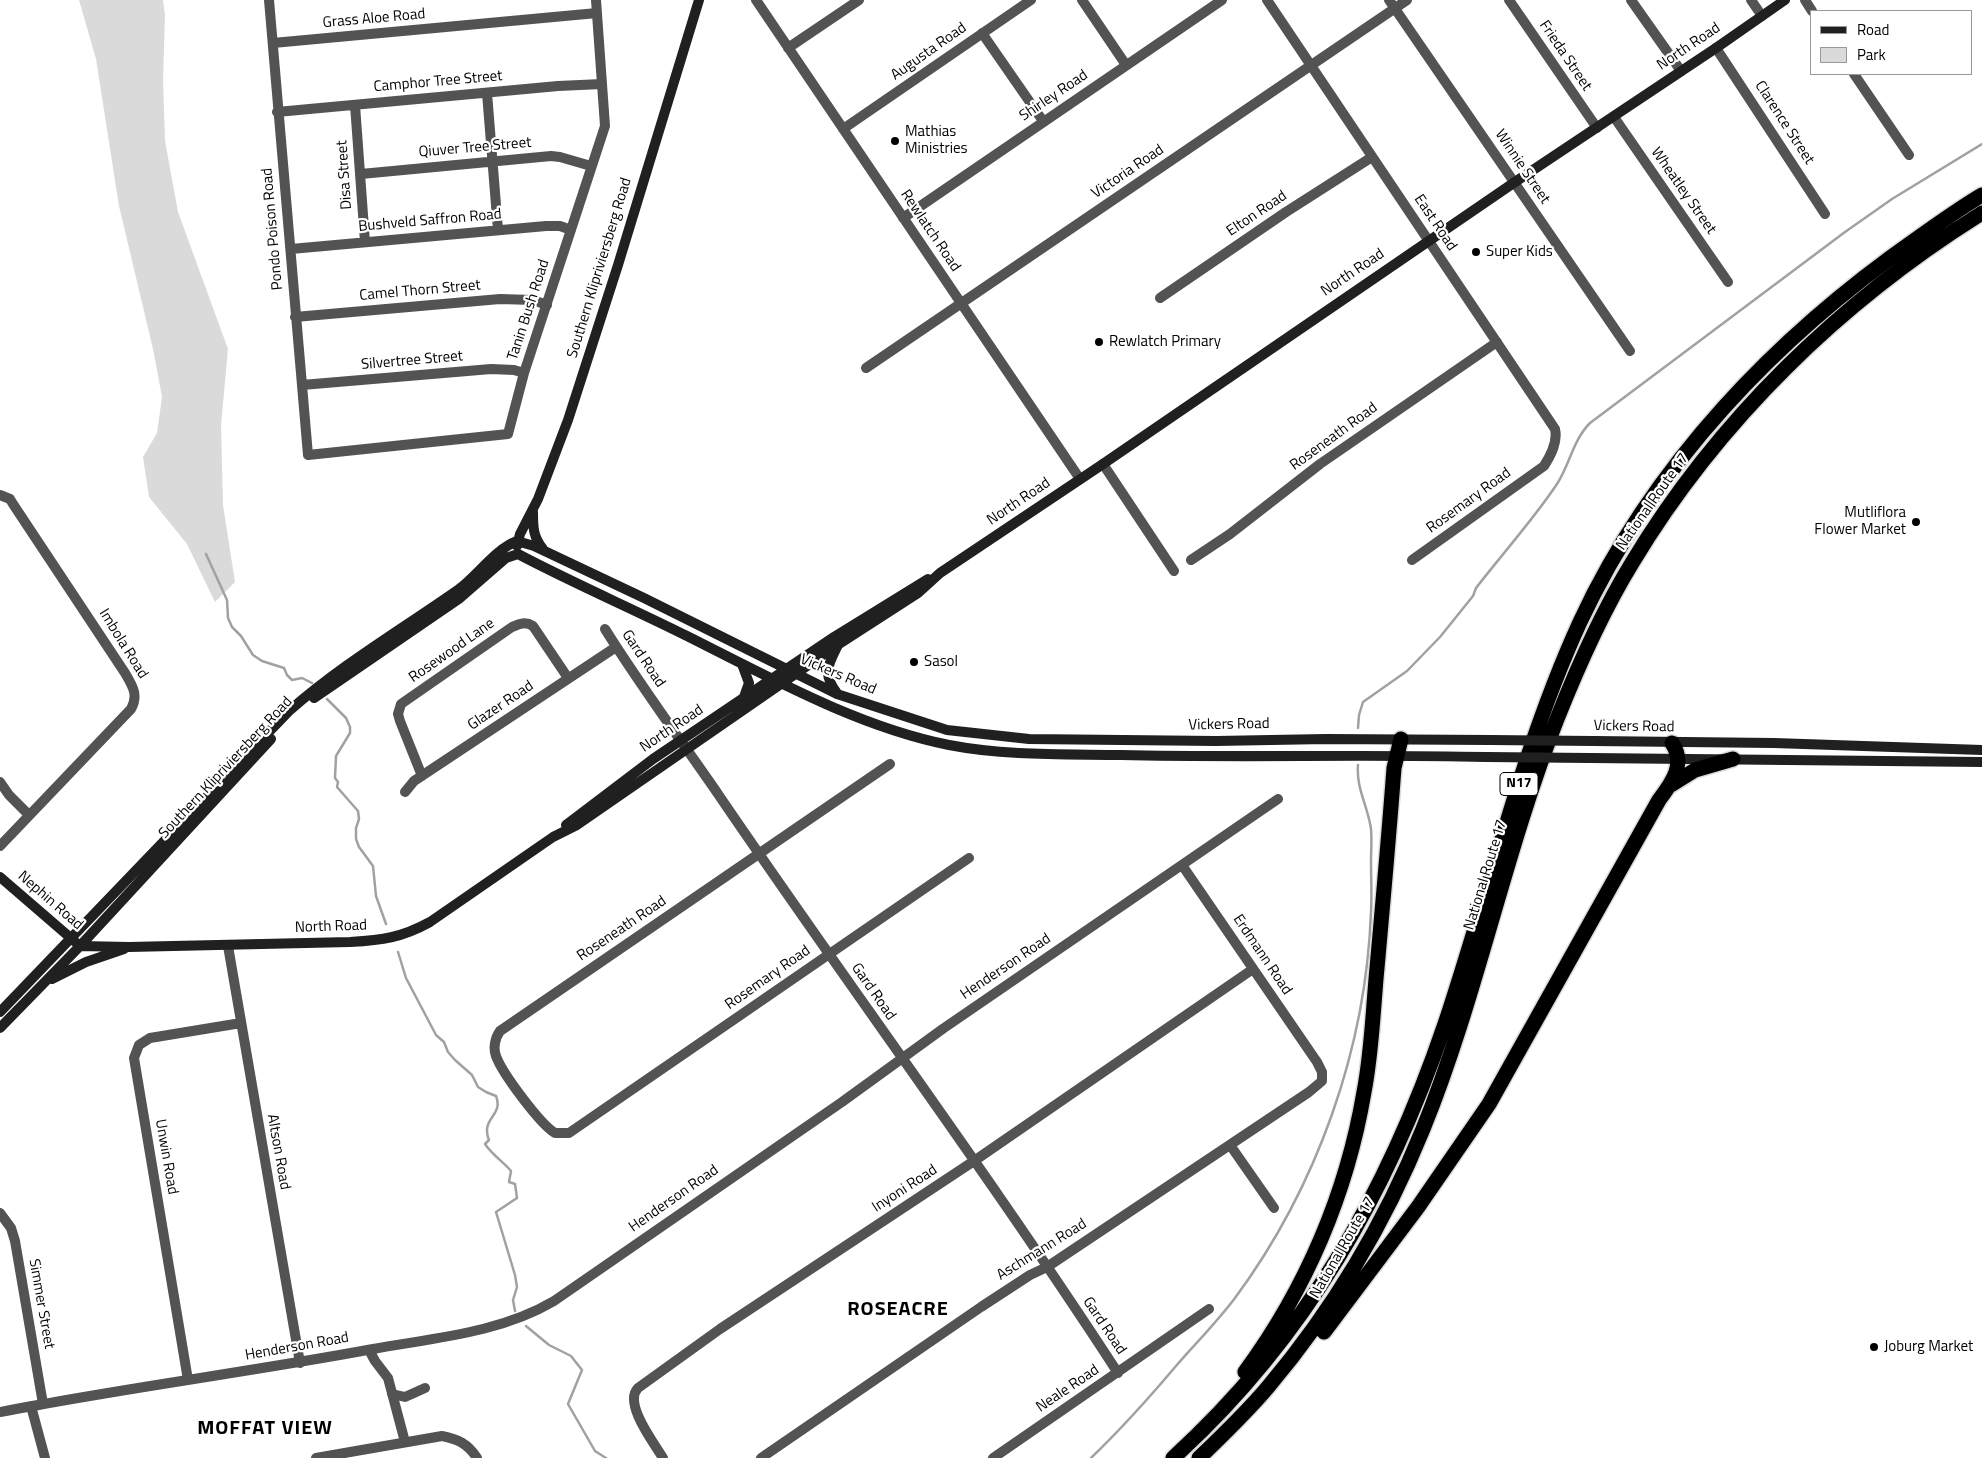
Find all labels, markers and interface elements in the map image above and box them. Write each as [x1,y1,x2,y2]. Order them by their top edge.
street label: Grass Aloe Road [322,6,426,32]
legend [1810,10,1972,75]
street label: Frieda Street [1535,17,1595,95]
text: Road [1857,18,1889,41]
street label: Augusta Road [888,19,970,85]
street label: North Road [1654,19,1724,75]
text: Park [1857,43,1886,66]
street label: Camphor Tree Street [373,67,503,97]
street label: Shirley Road [1016,67,1092,125]
street label: Clarence Street [1750,78,1818,168]
place label: Mathias Ministries [905,123,967,158]
street label: Winnie Street [1491,127,1553,207]
street label: Qiuver Tree Street [418,134,532,162]
marker: Mathias Ministries [889,135,901,147]
street label: Disa Street [334,140,356,210]
street label: Victoria Road [1088,141,1168,203]
street label: Wheatley Street [1646,144,1720,238]
street label: Pondo Poison Road [259,167,287,291]
street label: Southern Klipriviersberg Road [564,176,636,360]
street label: Rewlatch Road [896,187,964,275]
street label: Elton Road [1223,187,1291,241]
street label: East Road [1410,192,1460,254]
street label: Bushveld Saffron Road [358,206,502,236]
place label: Super Kids [1486,243,1553,261]
street label: North Road [1318,245,1388,301]
marker: Super Kids [1470,246,1482,258]
street label: Tanin Bush Road [504,257,554,363]
street label: Camel Thorn Street [359,277,481,305]
place label: Rewlatch Primary [1109,333,1221,351]
marker: Rewlatch Primary [1093,336,1105,348]
street label: Silvertree Street [360,348,464,374]
street label: Roseneath Road [1287,399,1381,475]
street label: National Route 17 [1613,450,1693,554]
street label: Rosemary Road [1423,464,1515,538]
street label: North Road [984,474,1054,530]
place label: Mutliflora Flower Market [1814,504,1906,539]
marker: Mutliflora Flower Market [1910,516,1922,528]
street label: Imbola Road [94,606,152,682]
street label: Rosewood Lane [406,615,498,687]
street label: Gard Road [617,627,669,691]
street label: Vickers Road [797,651,879,699]
place label: Sasol [924,653,958,671]
marker: Sasol [908,656,920,668]
street label: Glazer Road [465,677,537,735]
street label: Southern Klipriviersberg Road [156,693,296,843]
street label: North Road [637,701,707,757]
street label: Vickers Road [1188,715,1270,735]
street label: Vickers Road [1593,717,1675,737]
road number: N17 [1500,772,1538,796]
street label: National Route 17 [1461,818,1511,932]
street label: Nephin Road [14,868,86,934]
street label: Roseneath Road [574,893,670,965]
street label: Erdmann Road [1228,911,1296,999]
street label: North Road [295,917,367,937]
street label: Henderson Road [957,930,1055,1004]
street label: Rosemary Road [722,942,814,1014]
street label: Gard Road [847,960,899,1024]
street label: Altson Road [263,1113,293,1191]
street label: Unwin Road [151,1118,181,1196]
street label: Henderson Road [626,1161,722,1237]
street label: Inyoni Road [869,1161,941,1217]
street label: National Route 17 [1307,1194,1379,1302]
street label: Aschmann Road [994,1215,1090,1285]
street label: Simmer Street [24,1258,58,1350]
street label: Gard Road [1078,1294,1130,1358]
district label: ROSEACRE [846,1298,950,1322]
street label: Henderson Road [244,1329,350,1365]
place label: Joburg Market [1884,1338,1973,1356]
marker: Joburg Market [1868,1341,1880,1353]
street label: Neale Road [1033,1361,1103,1417]
district label: MOFFAT VIEW [196,1417,334,1441]

